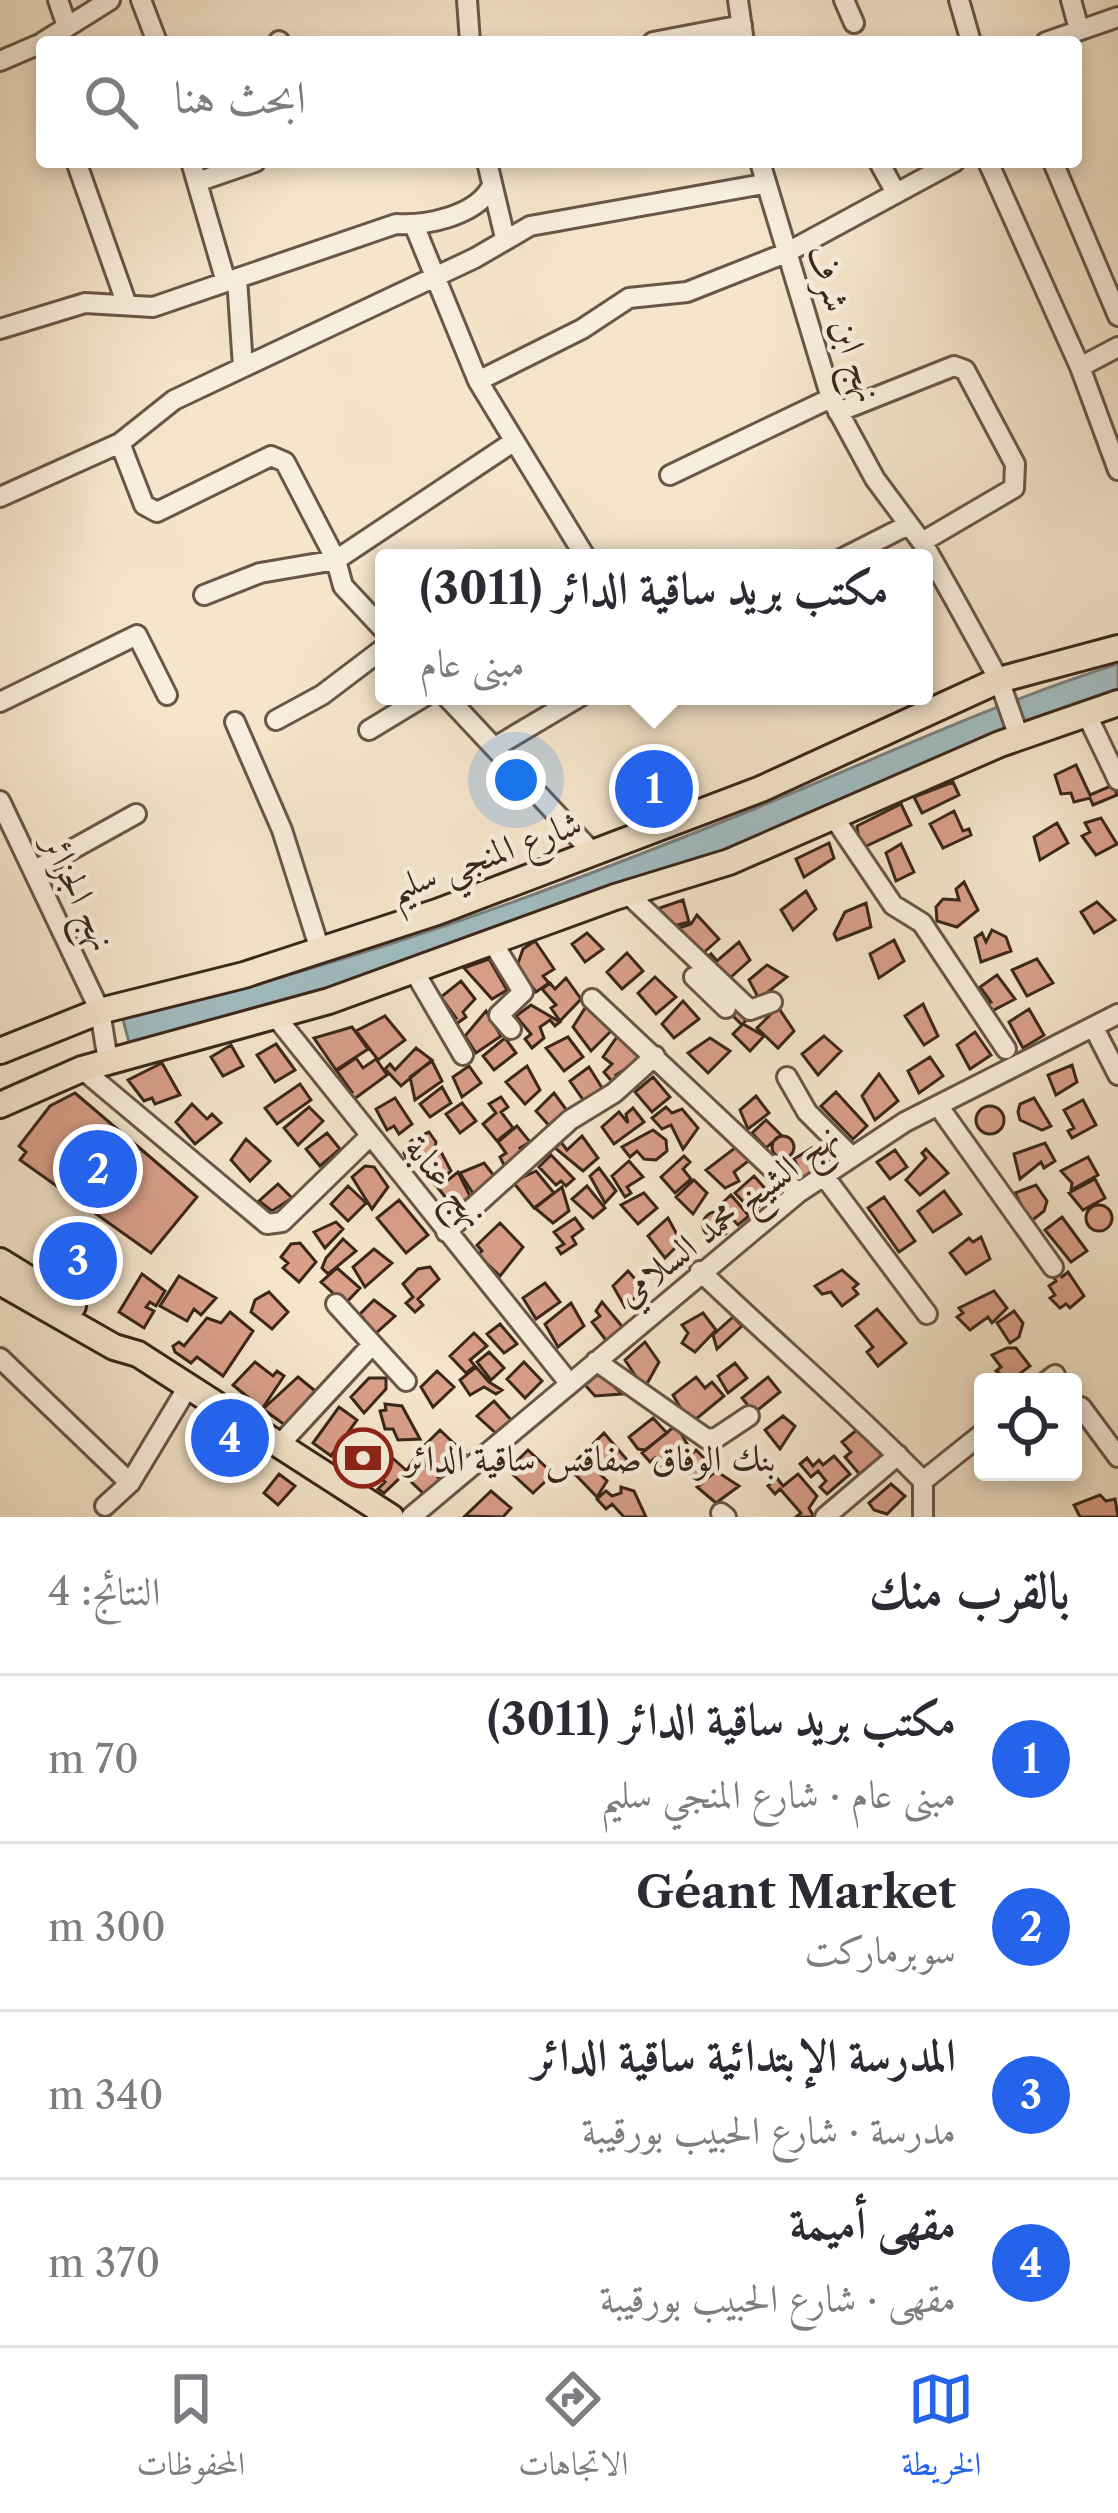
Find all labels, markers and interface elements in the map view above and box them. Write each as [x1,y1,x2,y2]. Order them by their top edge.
search box [36,36,1082,168]
icon: search [78,69,144,135]
text: ابحث هنا [174,69,306,125]
street label: نهج ابن شرف [787,238,892,411]
popup [375,549,933,705]
text: مكتب بريد ساقية الدائر (3011) [419,560,889,616]
text: مبنى عام [419,639,525,687]
pin: 1 [615,744,693,834]
your location [486,750,546,810]
street label: شارع المنجي سليم [383,800,592,923]
street label: نهج الجزائر [22,823,126,962]
street label: نهج الشيخ محمد السلامي [607,1113,854,1323]
pin: 2 [59,1124,137,1214]
street label: نهج عنابة [388,1126,498,1243]
pin: 3 [39,1216,117,1306]
map controls [974,1373,1082,1481]
button: locate [974,1373,1082,1481]
pin: 4 [191,1393,269,1483]
bank icon: بنك الوفاق صفاقس ساقية الدائر [332,1427,394,1489]
place label: بنك الوفاق صفاقس ساقية الدائر [401,1436,776,1483]
text: بالقرب منك [869,1559,1070,1621]
text: النتائج: 4 [48,1567,160,1615]
text: مكتب بريد ساقية الدائر (3011) [487,1691,956,1747]
text: 70 m [48,1735,139,1783]
text: 1 [1022,1735,1040,1783]
text: مبنى عام · شارع المنجي سليم [600,1770,956,1818]
text: Géant Market [636,1864,956,1920]
text: 300 m [48,1903,166,1951]
text: 2 [1019,1903,1043,1951]
text: سوبرماركت [805,1926,956,1974]
text: المدرسة الإبتدائية ساقية الدائر [533,2027,956,2083]
text: 340 m [48,2071,163,2119]
text: 3 [1020,2071,1042,2119]
text: مدرسة · شارع الحبيب بورقيبة [581,2106,956,2154]
text: مقهى أميمة [789,2195,956,2251]
text: 370 m [48,2239,160,2287]
text: 4 [1019,2239,1043,2287]
text: مقهى · شارع الحبيب بورقيبة [600,2274,956,2322]
tab: المحفوظات [136,2366,245,2496]
tab: الاتجاهات [518,2366,628,2496]
tab: الخريطة [901,2366,982,2496]

